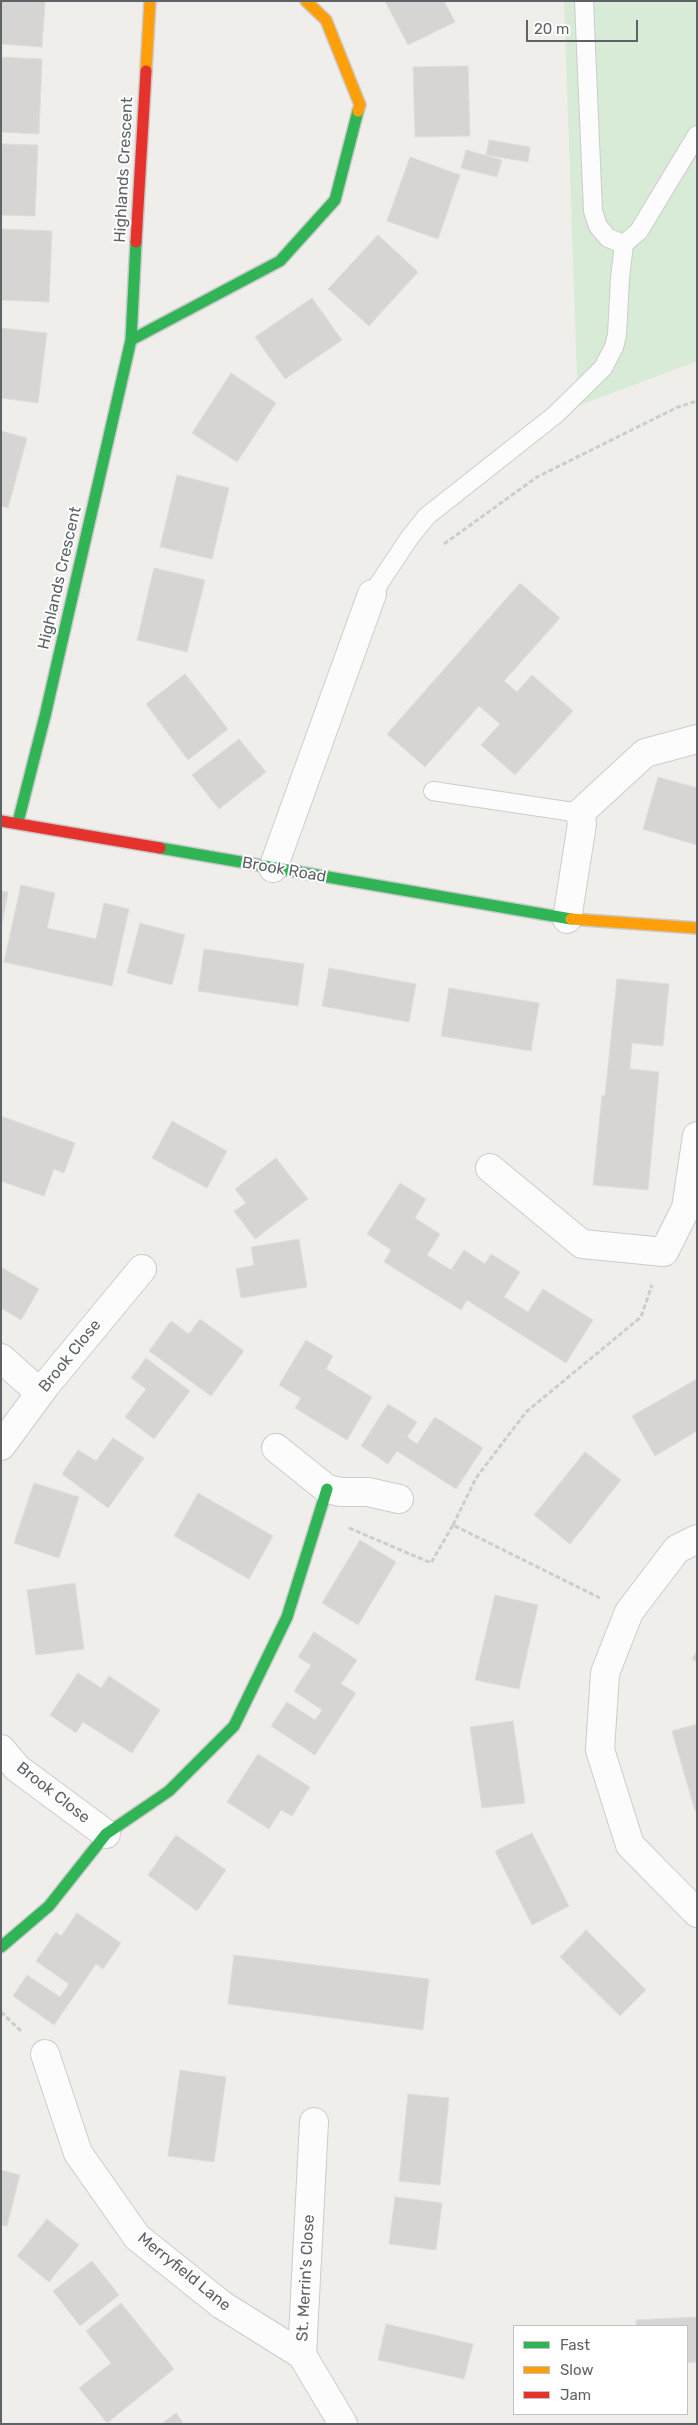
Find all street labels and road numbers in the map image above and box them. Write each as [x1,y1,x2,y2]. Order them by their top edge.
street label: Highlands Crescent [111,97,137,243]
street label: Highlands Crescent [34,505,86,651]
street label: Brook Road [240,853,328,887]
street label: Brook Close [35,1316,105,1396]
street label: Brook Close [12,1758,94,1828]
street label: St. Merrin's Close [293,2214,319,2342]
street label: Merryfield Lane [134,2229,234,2315]

